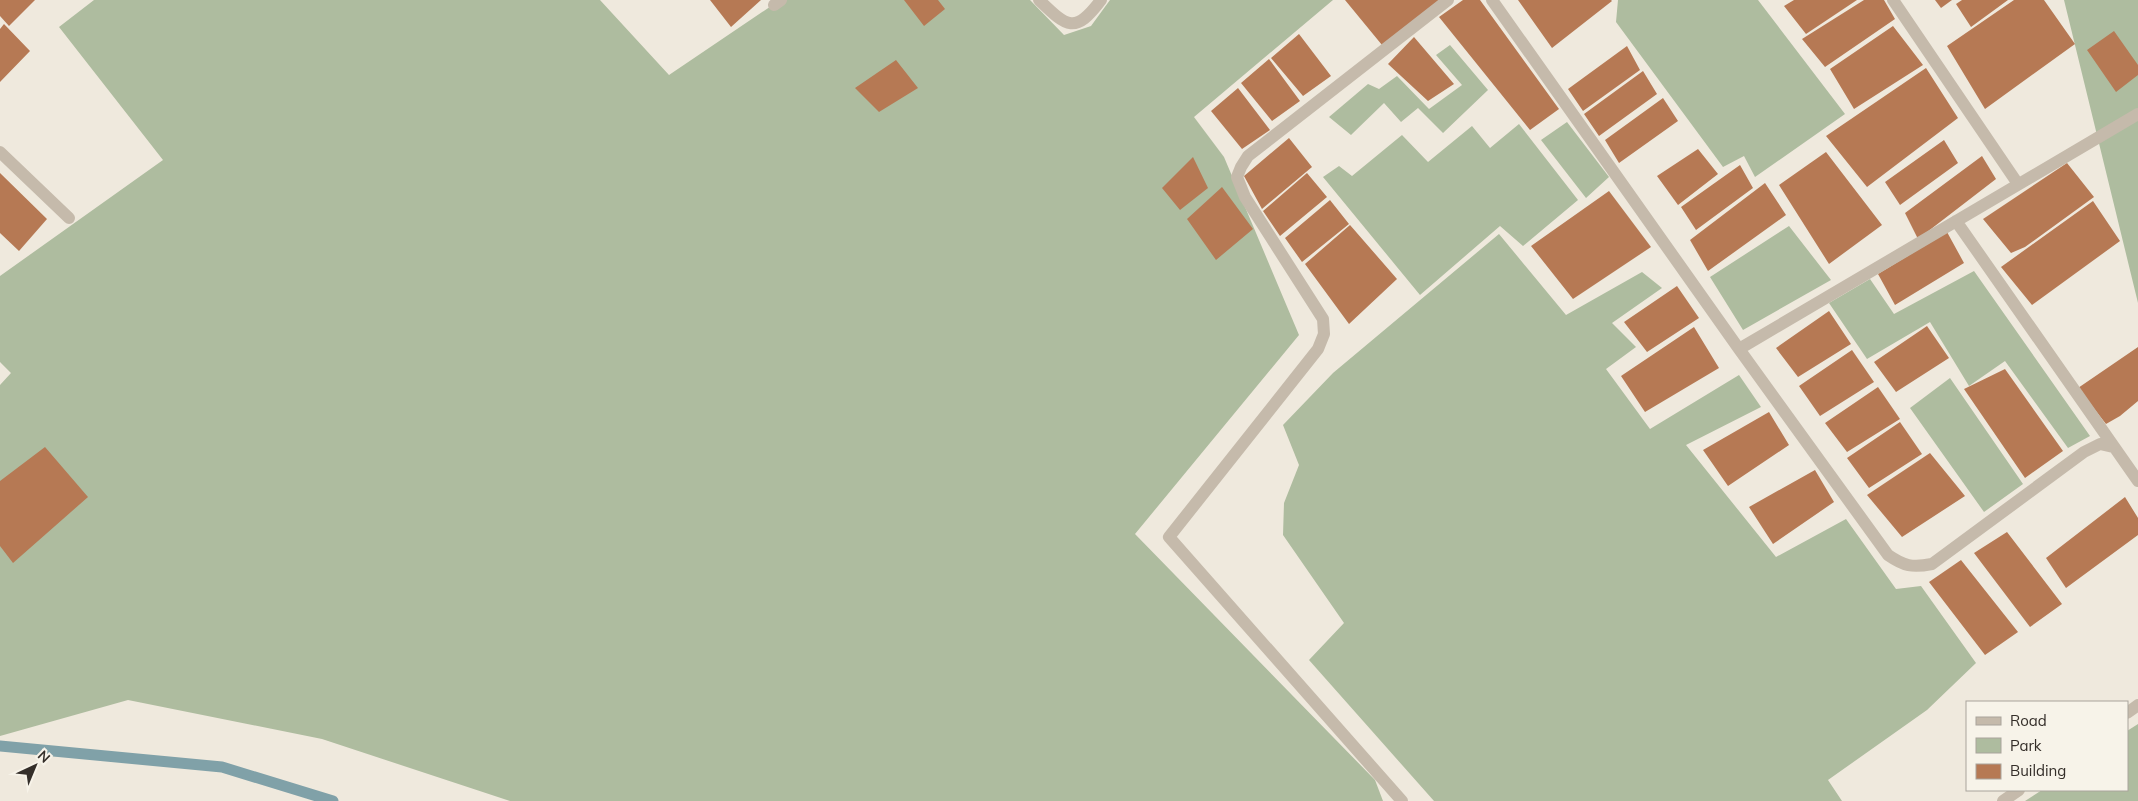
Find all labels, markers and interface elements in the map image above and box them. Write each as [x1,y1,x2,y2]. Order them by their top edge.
legend [1966,701,2128,791]
text: Road [2010,711,2047,730]
text: Park [2010,736,2042,755]
north arrow [10,741,60,791]
text: N [34,747,54,767]
text: Building [2010,761,2066,780]

